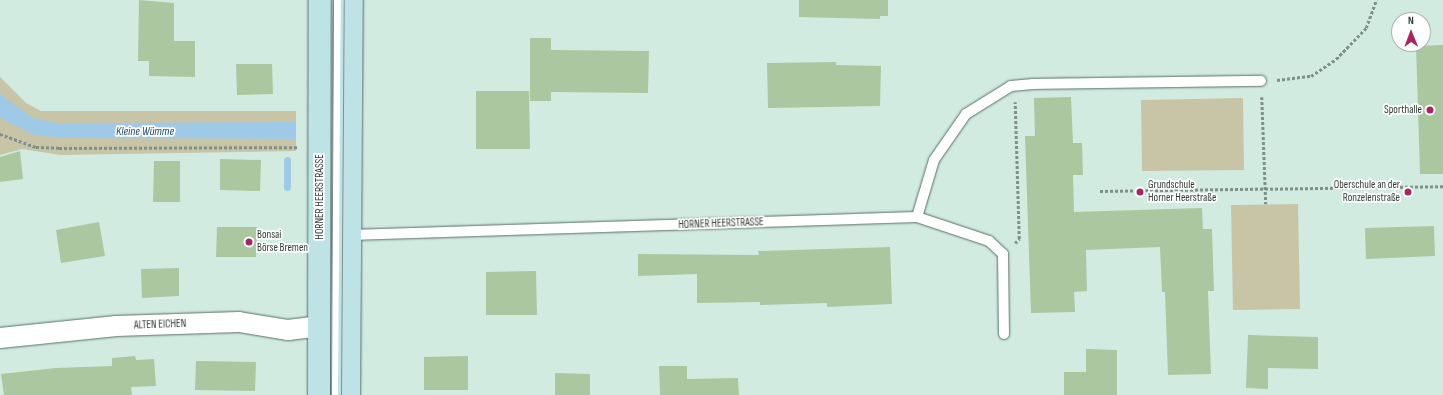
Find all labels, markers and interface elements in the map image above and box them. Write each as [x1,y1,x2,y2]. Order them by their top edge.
north arrow [1391,12,1431,52]
text: N [1408,14,1414,27]
place label: Sporthalle [1384,103,1422,117]
marker: Sporthalle [1425,105,1435,115]
water label: Kleine Wümme [116,125,174,139]
street label: HORNER HEERSTRASSE [313,154,327,240]
place label: Grundschule Horner Heerstraße [1148,179,1216,205]
place label: Oberschule an der Ronzelenstraße [1334,179,1400,205]
marker: Grundschule Horner Heerstraße [1135,187,1145,197]
marker: Oberschule an der Ronzelenstraße [1403,187,1413,197]
street label: HORNER HEERSTRASSE [678,216,764,232]
place label: Bonsai Börse Bremen [257,229,308,255]
marker: Bonsai Börse Bremen [244,237,254,247]
street label: ALTEN EICHEN [134,317,186,333]

